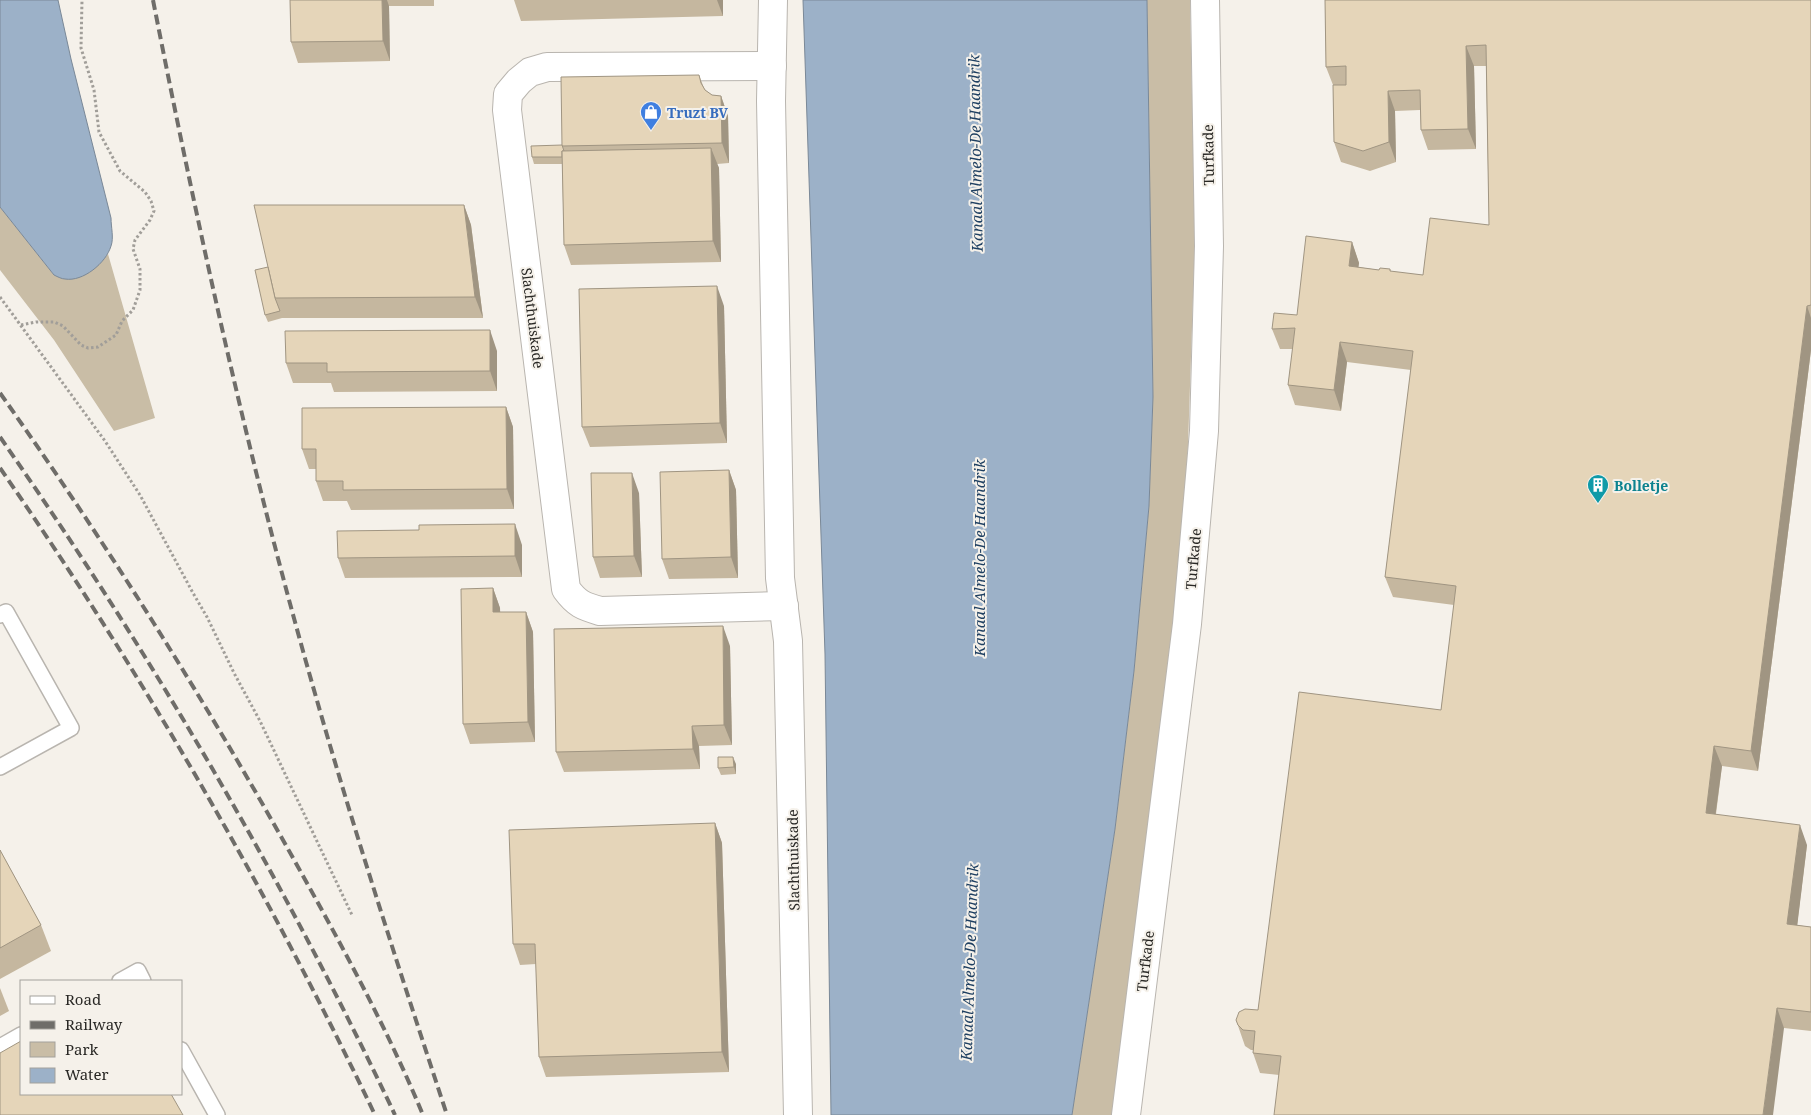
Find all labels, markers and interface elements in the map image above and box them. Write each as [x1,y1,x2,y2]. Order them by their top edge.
water label: Kanaal Almelo-De Haandrik [963,54,987,253]
shop icon: Truzt BV [639,100,663,131]
place label: Truzt BV [667,103,728,122]
street label: Turfkade [1198,124,1218,186]
street label: Slachthuiskade [517,267,549,369]
water label: Kanaal Almelo-De Haandrik [969,459,989,658]
building icon: Bolletje [1586,473,1610,504]
place label: Bolletje [1614,476,1668,495]
street label: Turfkade [1181,528,1205,590]
street label: Slachthuiskade [783,809,803,911]
water label: Kanaal Almelo-De Haandrik [956,863,982,1062]
street label: Turfkade [1132,929,1158,993]
legend [20,980,182,1095]
text: Road [65,989,101,1009]
text: Railway [65,1014,123,1034]
text: Park [65,1039,99,1059]
text: Water [65,1064,108,1084]

